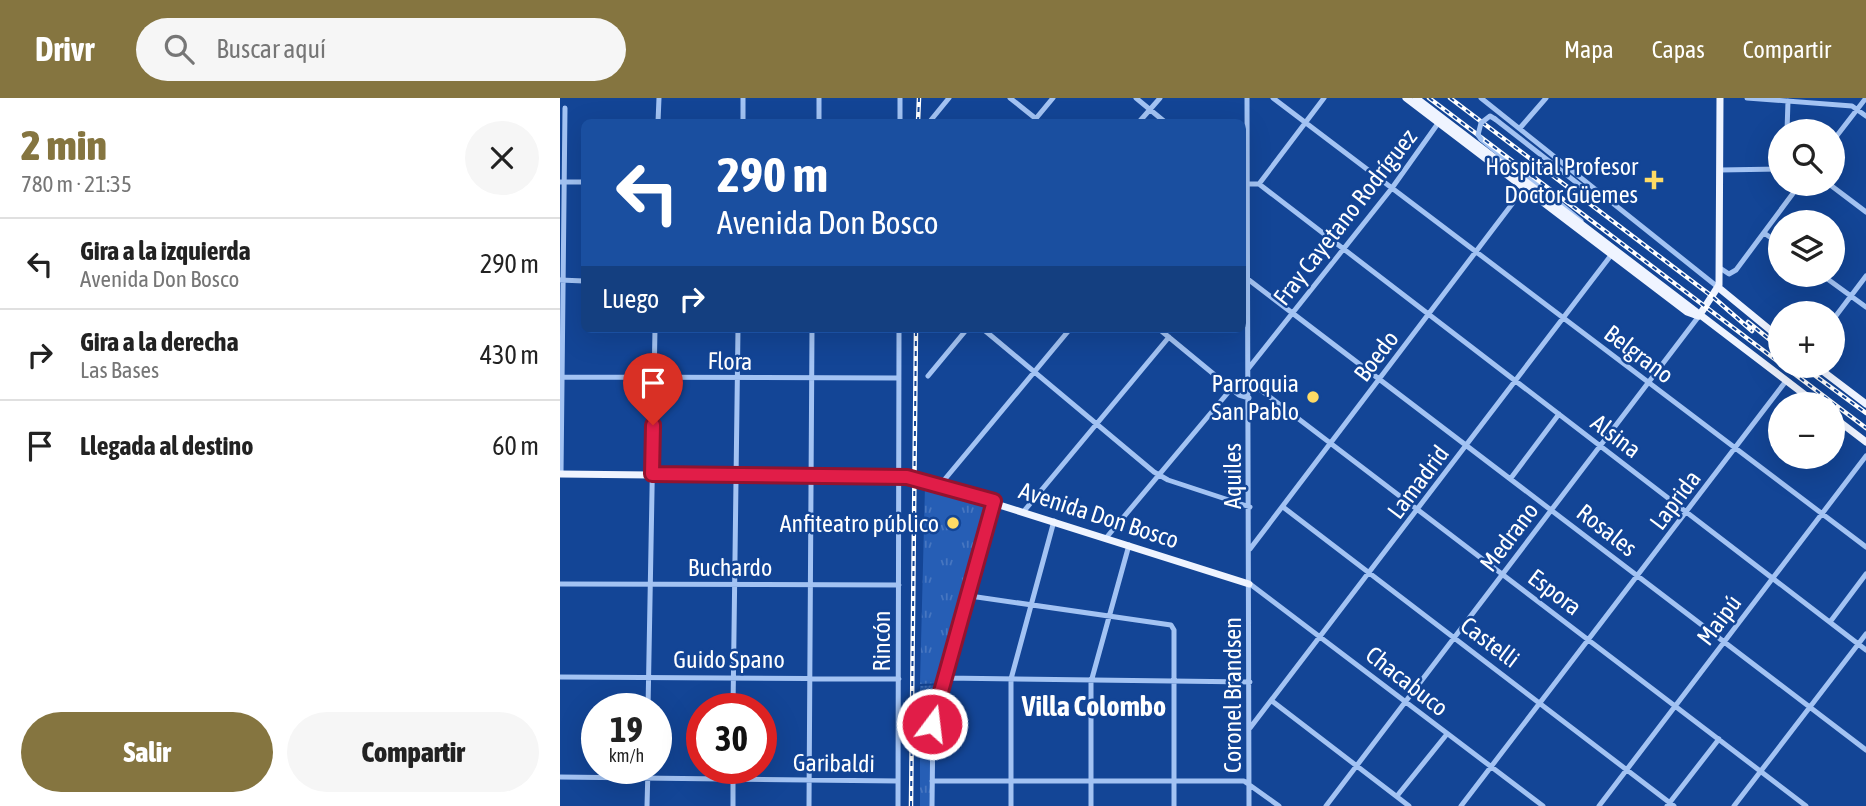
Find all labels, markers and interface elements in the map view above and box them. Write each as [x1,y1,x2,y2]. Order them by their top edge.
search box [136,18,626,81]
text: Drivr [35,30,94,68]
icon: search [160,30,198,68]
text: Buscar aquí [216,34,326,64]
text: Mapa [1564,36,1614,63]
text: Capas [1652,36,1705,63]
text: Compartir [1743,36,1831,63]
map controls [1768,119,1845,469]
button: search [1768,119,1845,196]
text: 2 min [21,121,107,169]
button: close [465,121,539,195]
street label: Fray Cayetano Rodríguez [1268,123,1422,310]
text: 290 m [717,146,828,202]
icon: left [602,147,693,238]
place label: Hospital Profesor Doctor Güemes [1485,153,1639,208]
marker: Hospital Profesor Doctor Güemes [1644,170,1664,190]
text: 780 m · 21:35 [21,171,132,197]
text: Avenida Don Bosco [717,204,939,241]
button: layers [1768,210,1845,287]
text: Gira a la izquierda [80,236,251,266]
icon: left [21,245,59,283]
text: 290 m [480,249,539,279]
text: Avenida Don Bosco [80,266,239,292]
icon: right [673,280,711,318]
text: Luego [602,284,659,314]
button: + [1768,301,1845,378]
street label: Belgrano [1599,319,1679,389]
street label: Boedo [1348,325,1404,387]
text: Gira a la derecha [80,327,239,357]
icon: right [21,336,59,374]
text: 430 m [480,340,539,370]
street label: Flora [707,347,753,375]
pin [623,353,683,425]
text: Las Bases [80,357,159,383]
icon: arrive [634,364,672,402]
place label: Parroquia San Pablo [1211,370,1299,425]
marker: Parroquia San Pablo [1305,389,1321,405]
button: − [1768,392,1845,469]
street label: Alsina [1586,409,1646,463]
icon: arrive [21,427,59,465]
text: Llegada al destino [80,431,253,461]
text: 60 m [492,431,539,461]
street label: Lamadrid [1382,440,1454,524]
street label: Aquiles [1219,443,1246,509]
street label: Laprida [1644,465,1706,535]
street label: Avenida Don Bosco [1016,476,1182,554]
street label: Medrano [1474,497,1544,577]
street label: Rosales [1572,498,1642,562]
place label: Anfiteatro público [780,510,939,537]
marker: Anfiteatro público [945,515,961,531]
street label: Buchardo [688,554,772,581]
street label: Espora [1523,563,1587,621]
street label: Maipú [1691,590,1747,650]
street label: Rincón [868,611,895,671]
street label: Castelli [1455,611,1525,673]
street label: Coronel Brandsen [1219,617,1246,773]
street label: Chacabuco [1361,641,1453,721]
street label: Guido Spano [673,646,785,673]
position arrow [895,687,969,761]
district label: Villa Colombo [1021,690,1166,722]
speed limit sign: 30 [686,693,777,784]
text: 19 [610,709,643,749]
button: Salir [21,712,273,792]
button: Compartir [287,712,539,792]
text: km/h [609,745,644,766]
street label: Garibaldi [793,749,875,777]

